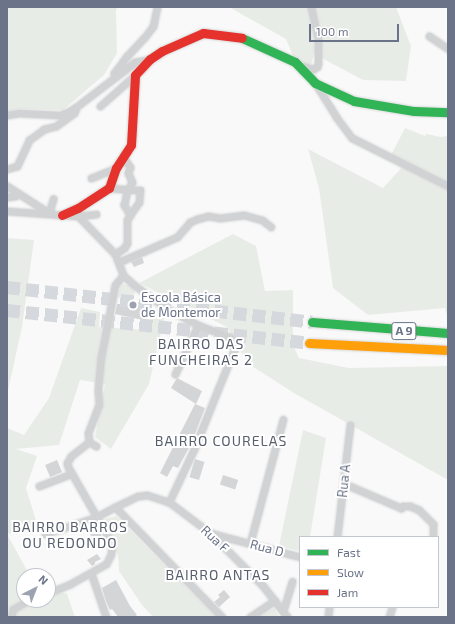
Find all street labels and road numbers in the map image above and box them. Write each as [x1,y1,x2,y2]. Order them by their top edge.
road number: A 9 [391,321,417,341]
street label: Rua A [334,463,354,499]
street label: Rua F [198,522,232,556]
street label: Rua D [249,536,285,560]

